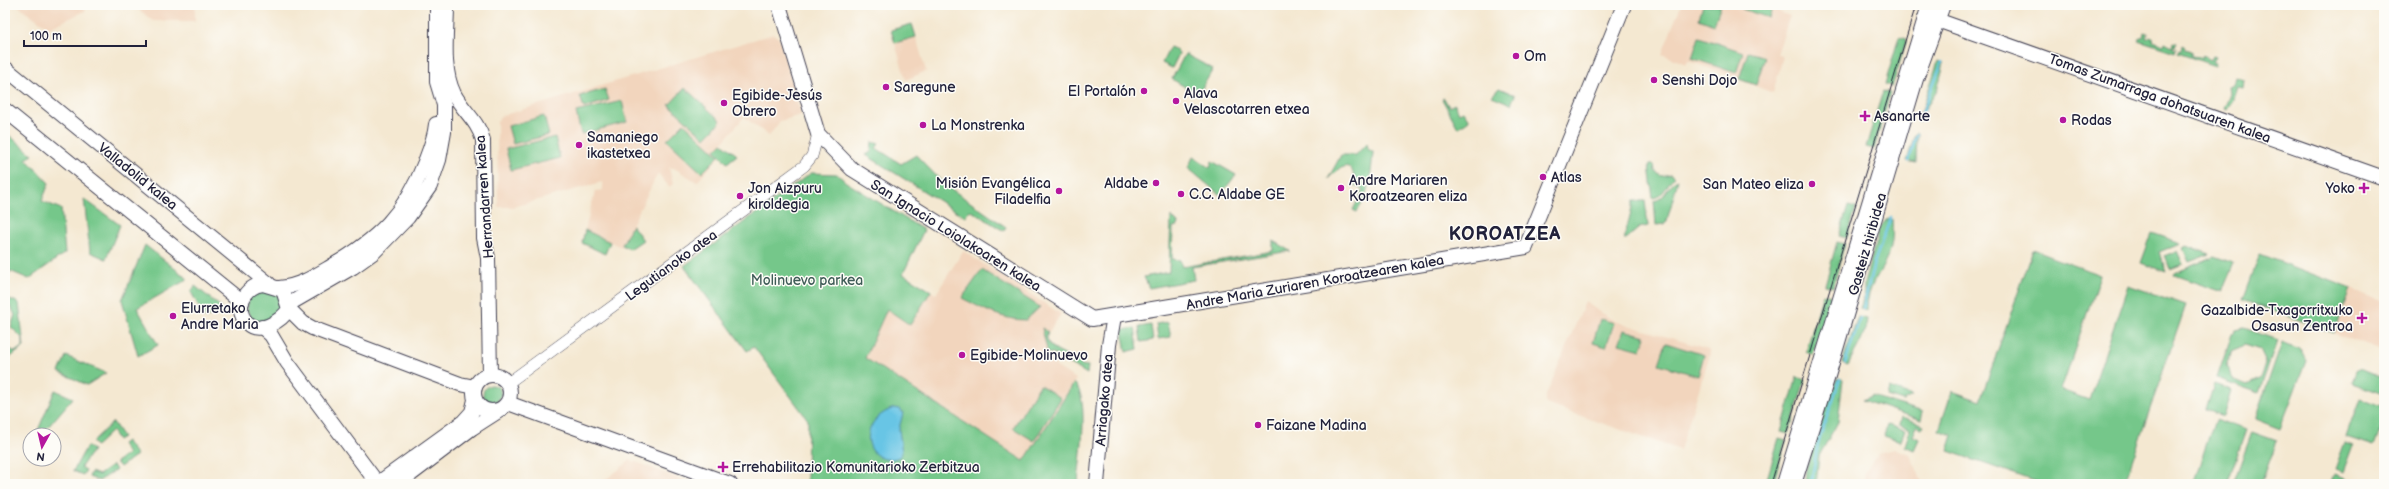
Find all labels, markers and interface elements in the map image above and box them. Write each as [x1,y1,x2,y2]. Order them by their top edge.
scale bar [24,22,146,48]
text: 100 m [30,29,62,44]
place label: Om [1524,48,1546,65]
street label: Tomas Zumarraga dohatsuaren kalea [2046,50,2273,147]
marker: Om [1511,51,1521,61]
place label: Senshi Dojo [1662,72,1737,89]
marker: Senshi Dojo [1649,75,1659,85]
place label: Saregune [894,79,956,96]
marker: Saregune [881,82,891,92]
place label: El Portalón [1068,83,1136,100]
place label: Alava Velascotarren etxea [1184,85,1310,118]
marker: El Portalón [1139,86,1149,96]
place label: Egibide-Jesús Obrero [732,87,822,120]
marker: Alava Velascotarren etxea [1171,96,1181,106]
marker: Egibide-Jesús Obrero [719,98,729,108]
place label: Asanarte [1874,108,1930,125]
marker: Asanarte [1859,110,1871,122]
place label: Rodas [2071,112,2112,129]
marker: Rodas [2058,115,2068,125]
place label: La Monstrenka [931,117,1025,134]
marker: La Monstrenka [918,120,928,130]
place label: Samaniego ikastetxea [587,129,658,162]
street label: Herrandarren kalea [472,135,497,259]
street label: Valladolid kalea [94,139,181,214]
marker: Samaniego ikastetxea [574,140,584,150]
place label: Atlas [1551,169,1582,186]
place label: Andre Mariaren Koroatzearen eliza [1349,172,1467,205]
marker: Atlas [1538,172,1548,182]
place label: Misión Evangélica Filadelfia [936,175,1051,208]
place label: Aldabe [1104,175,1148,192]
street label: San Ignacio Loiolakoaren kalea [867,176,1044,295]
place label: San Mateo eliza [1703,176,1804,193]
marker: Aldabe [1151,178,1161,188]
marker: San Mateo eliza [1807,179,1817,189]
place label: Jon Aizpuru kiroldegia [748,180,822,213]
place label: Yoko [2324,180,2355,197]
marker: Yoko [2358,182,2370,194]
marker: Andre Mariaren Koroatzearen eliza [1336,183,1346,193]
marker: Misión Evangélica Filadelfia [1054,186,1064,196]
place label: C.C. Aldabe GE [1189,186,1285,203]
marker: C.C. Aldabe GE [1176,189,1186,199]
marker: Jon Aizpuru kiroldegia [735,191,745,201]
street label: Gasteiz hiribidea [1845,191,1890,297]
district label: KOROATZEA [1449,224,1561,245]
street label: Legutianoko atea [622,226,721,304]
street label: Andre Maria Zuriaren Koroatzearen kalea [1185,251,1445,314]
park label: Molinuevo parkea [751,272,863,289]
place label: Elurretako Andre Maria [181,300,259,333]
place label: Gazalbide-Txagorritxuko Osasun Zentroa [2201,302,2353,335]
marker: Elurretako Andre Maria [168,311,178,321]
marker: Gazalbide-Txagorritxuko Osasun Zentroa [2356,312,2368,324]
place label: Egibide-Molinuevo [970,347,1088,364]
marker: Egibide-Molinuevo [957,350,967,360]
street label: Arriagako atea [1092,353,1117,447]
place label: Faizane Madina [1266,417,1367,434]
marker: Faizane Madina [1253,420,1263,430]
north arrow [22,427,62,467]
text: N [36,449,46,463]
place label: Errehabilitazio Komunitarioko Zerbitzua [732,459,980,476]
marker: Errehabilitazio Komunitarioko Zerbitzua [717,461,729,473]

